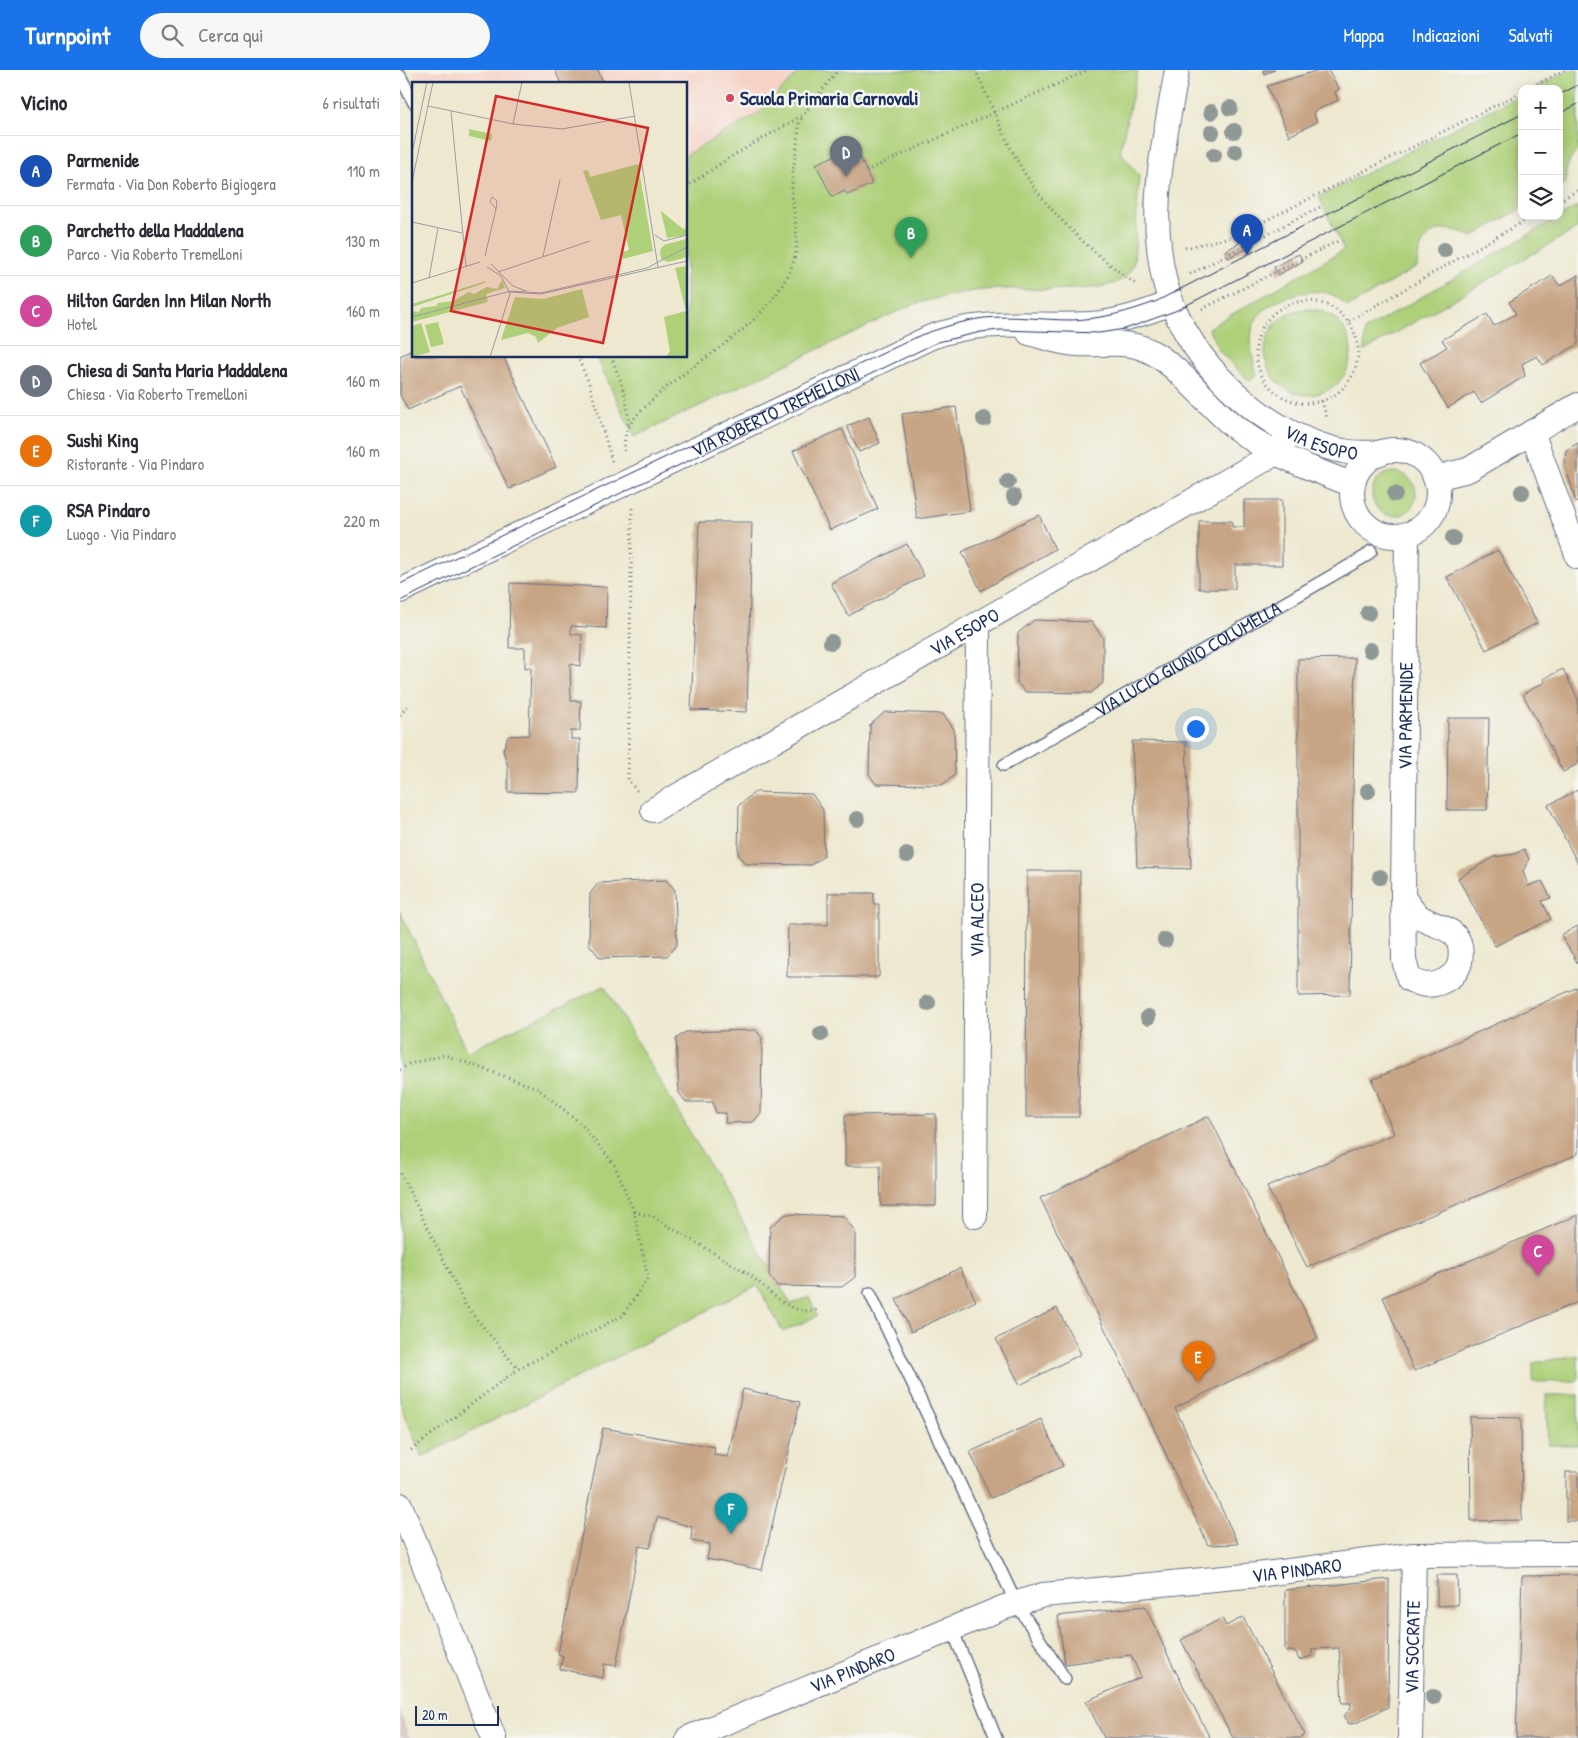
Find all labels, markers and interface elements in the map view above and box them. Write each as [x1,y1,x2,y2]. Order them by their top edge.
search box [140,13,490,58]
text: Turnpoint [25,19,110,51]
icon: search [158,21,186,49]
text: Cerca qui [198,22,263,48]
text: Mappa [1344,23,1384,48]
text: Indicazioni [1412,23,1480,48]
text: Salvati [1508,23,1553,48]
inset map [412,82,688,358]
place label: Scuola Primaria Carnovali [740,85,918,111]
map controls [1518,85,1563,220]
button: + [1518,85,1563,130]
text: Vicino [20,88,67,117]
text: 6 risultati [323,92,380,114]
marker: Scuola Primaria Carnovali [724,92,736,104]
button: − [1518,130,1563,175]
pin: D [830,136,862,177]
text: Parmenide [67,147,139,173]
text: A [32,160,40,182]
text: 110 m [347,160,380,182]
text: Fermata · Via Don Roberto Bigiogera [67,173,276,195]
button: layers [1518,175,1563,220]
pin: A [1231,214,1263,255]
text: Parchetto della Maddalena [67,217,244,243]
pin: B [895,217,927,258]
text: B [32,230,40,252]
text: 130 m [345,230,380,252]
text: Parco · Via Roberto Tremelloni [67,243,243,265]
text: Hilton Garden Inn Milan North [67,287,271,313]
text: C [32,300,40,322]
text: 160 m [346,300,380,322]
text: Hotel [67,313,97,335]
text: Chiesa di Santa Maria Maddalena [67,357,287,383]
street label: VIA ROBERTO TREMELLONI [687,360,864,463]
text: D [32,370,40,392]
text: 160 m [346,370,380,392]
text: Chiesa · Via Roberto Tremelloni [67,383,248,405]
street label: VIA ESOPO [1280,418,1359,466]
text: Sushi King [67,427,138,453]
text: E [32,440,40,462]
text: 160 m [346,440,380,462]
text: Ristorante · Via Pindaro [67,453,204,475]
text: RSA Pindaro [67,497,150,523]
text: F [33,510,39,532]
text: 220 m [343,510,380,532]
text: Luogo · Via Pindaro [67,523,176,545]
street label: VIA LUCIO GIUNIO COLUMELLA [1090,595,1286,723]
street label: VIA ESOPO [925,601,1004,662]
street label: VIA PARMENIDE [1391,661,1419,770]
your location [1183,716,1209,742]
street label: VIA ALCEO [963,883,990,957]
pin: C [1522,1235,1554,1276]
pin: E [1182,1341,1214,1382]
pin: F [715,1493,747,1534]
street label: VIA PINDARO [1251,1551,1343,1589]
street label: VIA SOCRATE [1398,1599,1426,1694]
street label: VIA PINDARO [806,1641,899,1699]
scale bar [415,1703,499,1726]
text: 20 m [422,1705,448,1724]

